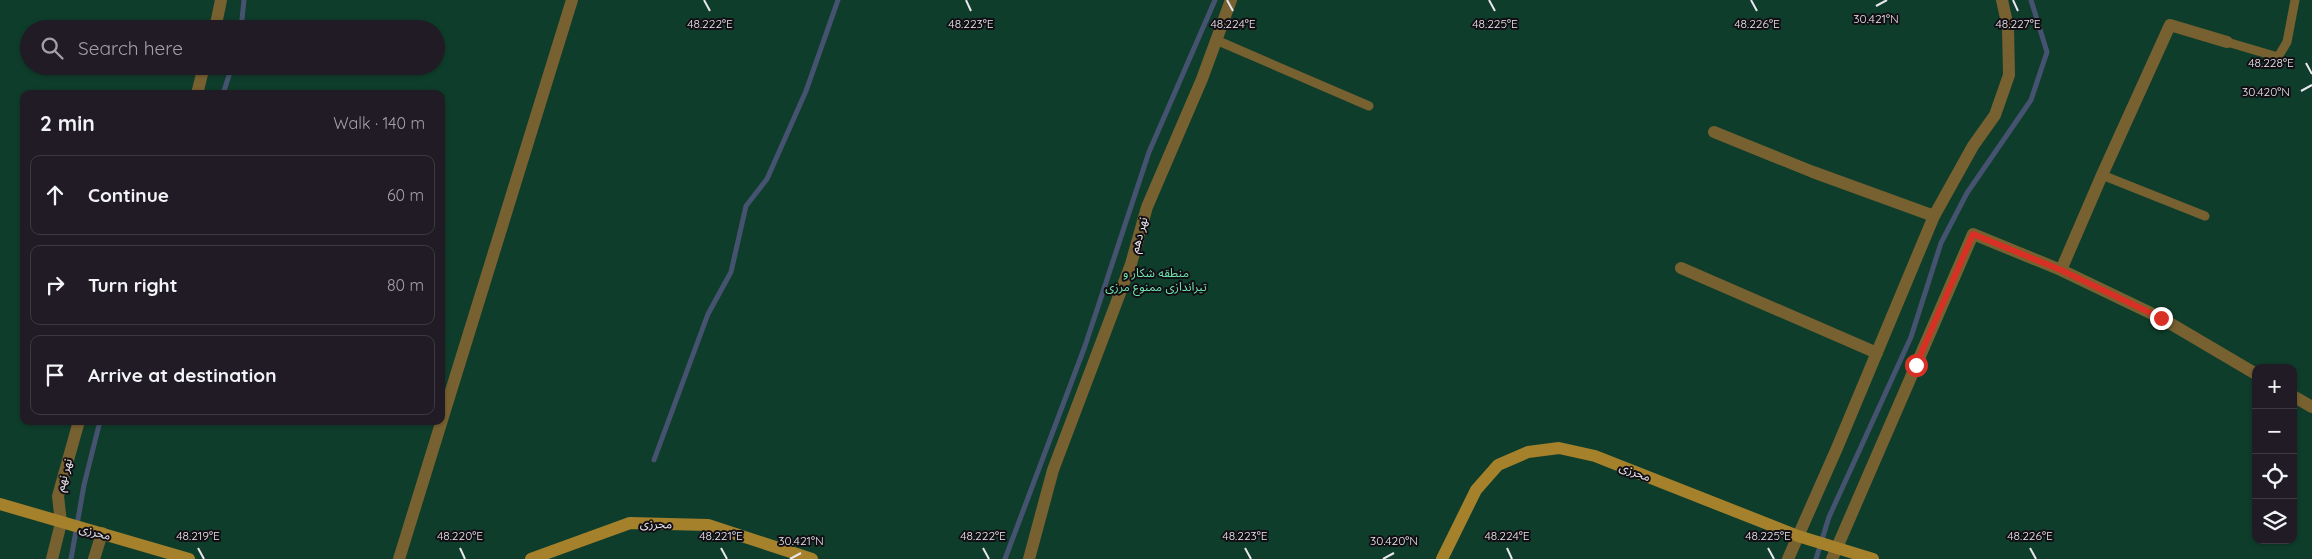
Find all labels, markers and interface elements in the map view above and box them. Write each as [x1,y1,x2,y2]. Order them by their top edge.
text: 30.421°N [1853,11,1899,26]
text: 48.222°E [687,16,733,31]
text: 48.223°E [948,16,994,31]
text: 48.224°E [1210,16,1256,31]
text: 48.225°E [1472,16,1518,31]
text: 48.226°E [1734,16,1780,31]
text: 48.227°E [1995,16,2041,31]
search box [20,20,445,75]
icon: search [38,34,66,62]
text: Search here [78,36,183,60]
text: 48.228°E [2248,55,2294,70]
text: 30.420°N [2242,84,2290,99]
text: 2 min [40,110,95,136]
text: Walk · 140 m [333,113,425,133]
icon: ahead [41,181,69,209]
text: Continue [88,183,169,207]
text: 60 m [387,185,424,205]
street label: نهر دهم [1127,215,1152,255]
park label: منطقه شکار و تیراندازی ممنوع مرزی [1105,265,1207,296]
icon: right [41,271,69,299]
text: Turn right [88,273,177,297]
text: 80 m [387,275,424,295]
route end [2150,307,2173,330]
route start [1905,354,1928,377]
icon: arrive [41,361,69,389]
text: Arrive at destination [88,363,277,387]
map controls [2252,364,2297,544]
button: + [2252,364,2297,409]
button: − [2252,409,2297,454]
button: locate [2252,454,2297,499]
street label: نهر نهم [52,457,77,493]
street label: محرزی [1617,459,1653,484]
button: layers [2252,499,2297,544]
street label: محرزی [640,515,672,532]
street label: محرزی [78,520,113,543]
text: 48.219°E [176,528,220,543]
text: 48.220°E [437,528,483,543]
text: 48.221°E [699,528,743,543]
text: 48.222°E [960,528,1006,543]
text: 48.223°E [1222,528,1268,543]
text: 48.224°E [1484,528,1530,543]
text: 48.225°E [1745,528,1791,543]
text: 48.226°E [2007,528,2053,543]
text: 30.421°N [778,533,824,548]
text: 30.420°N [1370,533,1418,548]

